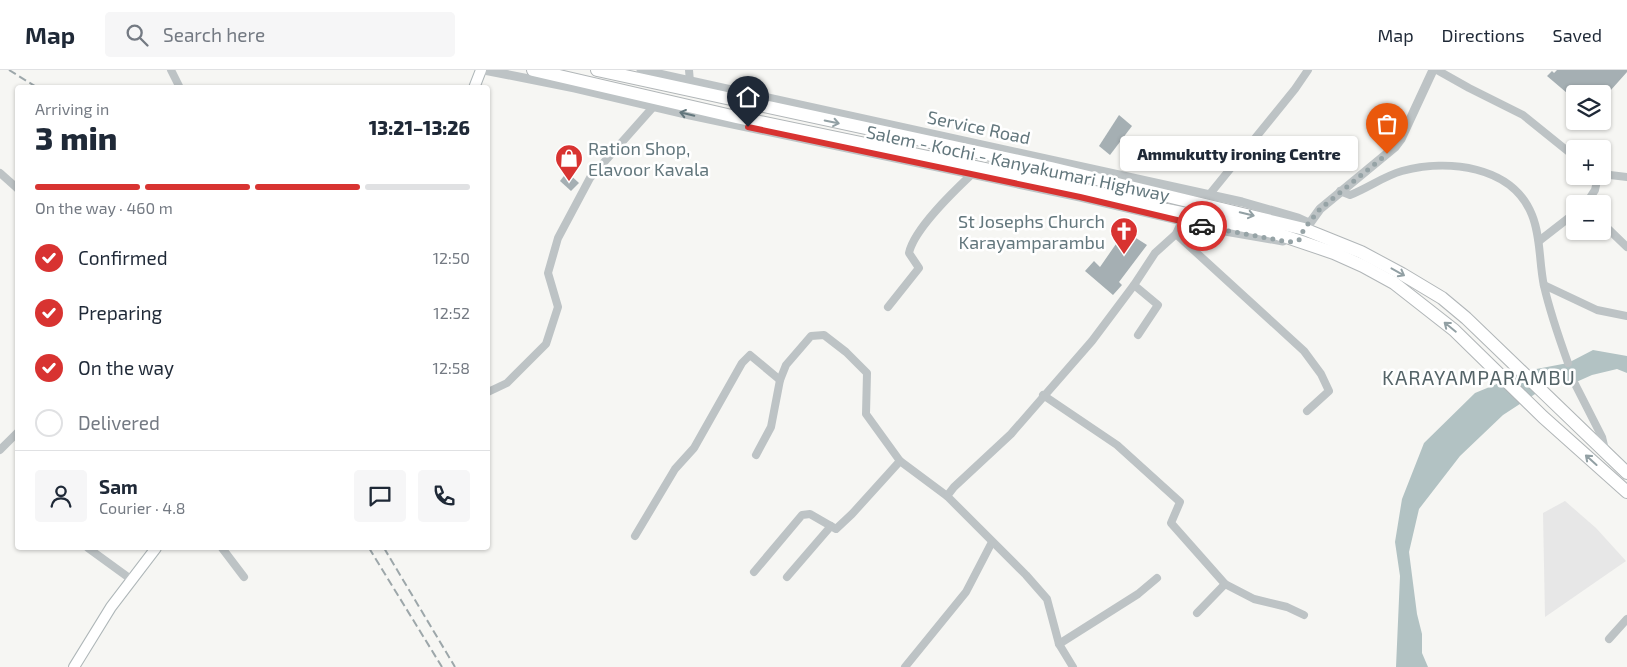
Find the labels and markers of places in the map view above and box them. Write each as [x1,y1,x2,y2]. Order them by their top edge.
pin [727,76,769,127]
pin [1366,103,1408,154]
callout: Ammukutty ironing Centre [1120,136,1357,172]
place label: Ration Shop, Elavoor Kavala [588,137,709,180]
shop icon: Ration Shop, Elavoor Kavala [554,143,584,182]
place label: St Josephs Church Karayamparambu [958,210,1105,253]
church icon: St Josephs Church Karayamparambu [1109,216,1139,255]

